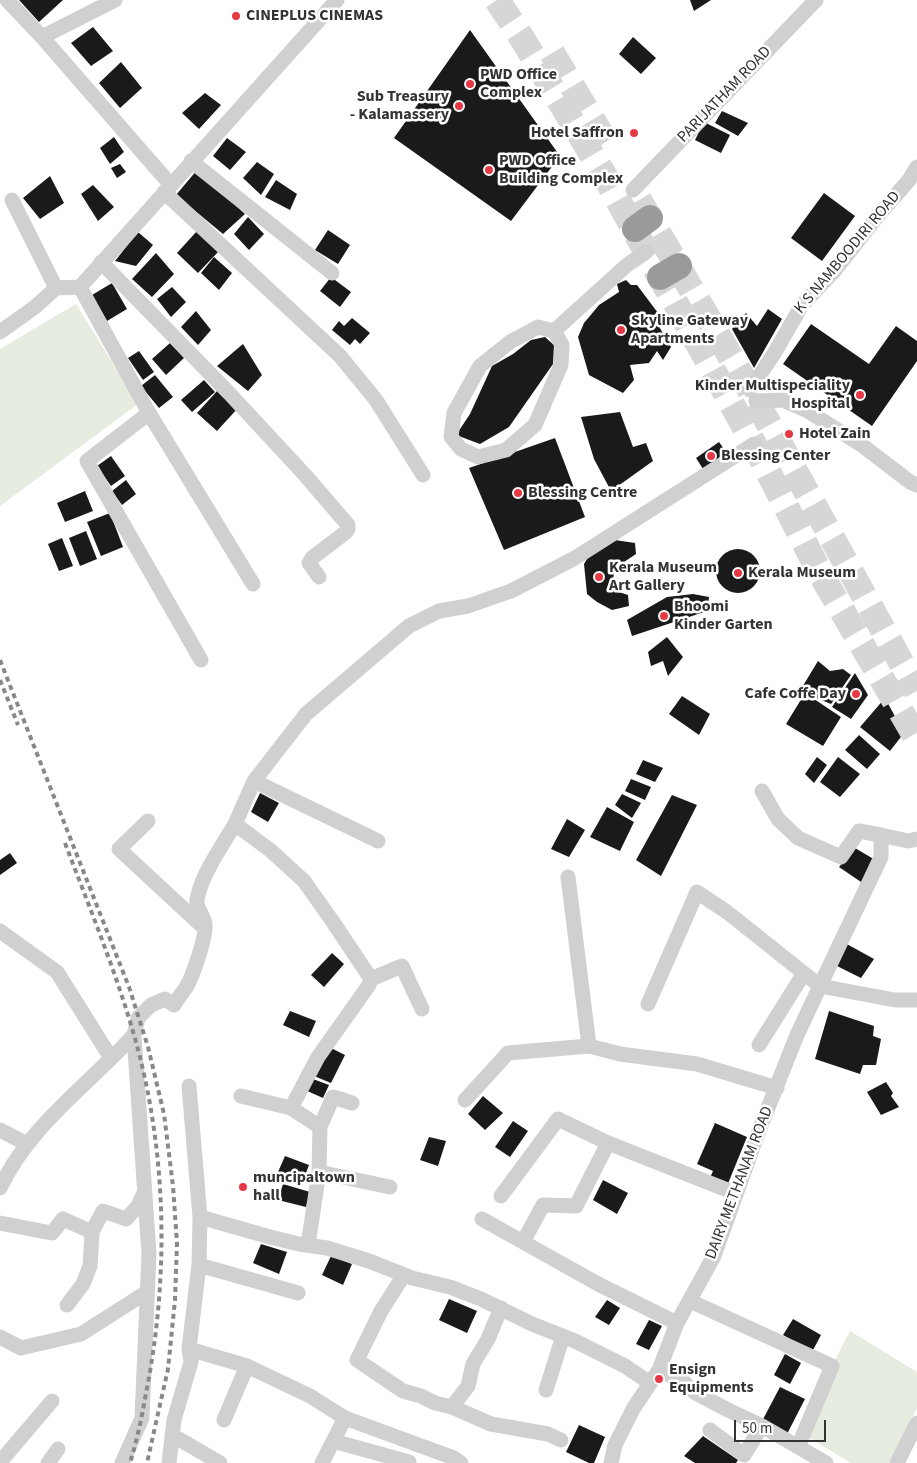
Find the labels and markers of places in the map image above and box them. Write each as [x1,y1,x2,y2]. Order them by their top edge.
place label: CINEPLUS CINEMAS [246,6,383,26]
marker: CINEPLUS CINEMAS [230,10,242,22]
place label: PWD Office Complex [480,65,557,103]
marker: PWD Office Complex [464,78,476,90]
place label: Sub Treasury - Kalamassery [350,87,449,125]
marker: Sub Treasury - Kalamassery [453,100,465,112]
place label: Hotel Saffron [531,123,624,143]
marker: Hotel Saffron [628,127,640,139]
place label: PWD Office Building Complex [499,151,623,189]
marker: PWD Office Building Complex [483,164,495,176]
place label: Skyline Gateway Apartments [631,311,748,349]
marker: Skyline Gateway Apartments [615,324,627,336]
place label: Kinder Multispeciality Hospital [695,376,850,414]
marker: Kinder Multispeciality Hospital [854,389,866,401]
place label: Hotel Zain [799,424,871,444]
marker: Hotel Zain [783,428,795,440]
place label: Blessing Center [721,446,830,466]
marker: Blessing Center [705,450,717,462]
place label: Blessing Centre [528,483,637,503]
marker: Blessing Centre [512,487,524,499]
place label: Kerala Museum Art Gallery [609,558,717,596]
place label: Kerala Museum [748,563,856,583]
marker: Kerala Museum [732,567,744,579]
marker: Kerala Museum Art Gallery [593,571,605,583]
place label: Bhoomi Kinder Garten [674,597,773,635]
marker: Bhoomi Kinder Garten [658,610,670,622]
place label: Cafe Coffe Day [745,684,846,704]
marker: Cafe Coffe Day [850,688,862,700]
place label: muncipaltown hall [253,1168,355,1206]
marker: muncipaltown hall [237,1181,249,1193]
place label: Ensign Equipments [669,1360,754,1398]
marker: Ensign Equipments [653,1373,665,1385]

